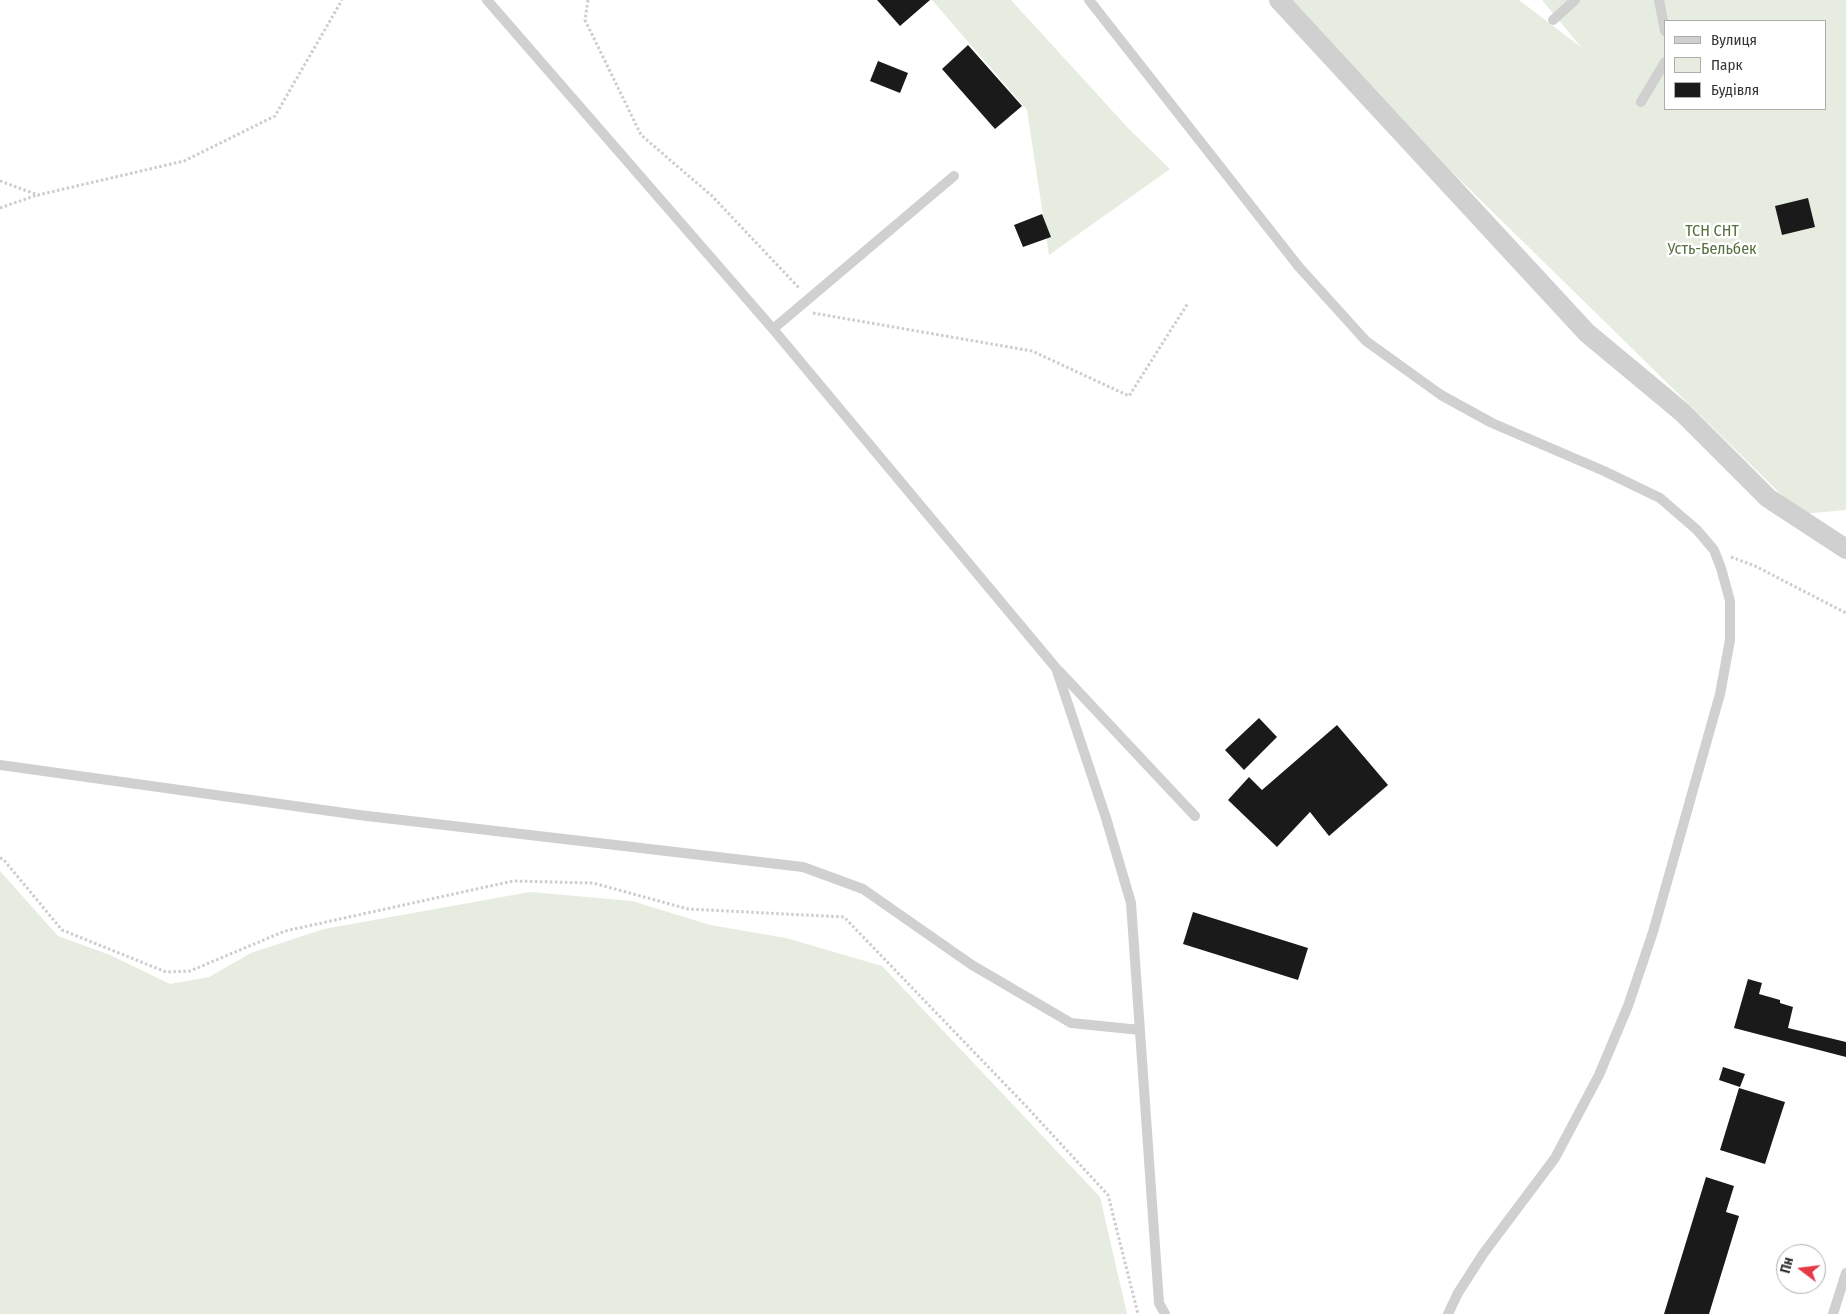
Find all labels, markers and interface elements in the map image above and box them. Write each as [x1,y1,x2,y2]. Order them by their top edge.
legend [1664,20,1826,110]
text: Вулиця [1711,31,1757,49]
text: Парк [1711,56,1742,74]
text: Будівля [1711,81,1759,99]
park label: ТСН СНТ Усть-Бельбек [1667,222,1757,260]
north arrow [1776,1244,1826,1294]
text: Пн [1777,1255,1797,1275]

